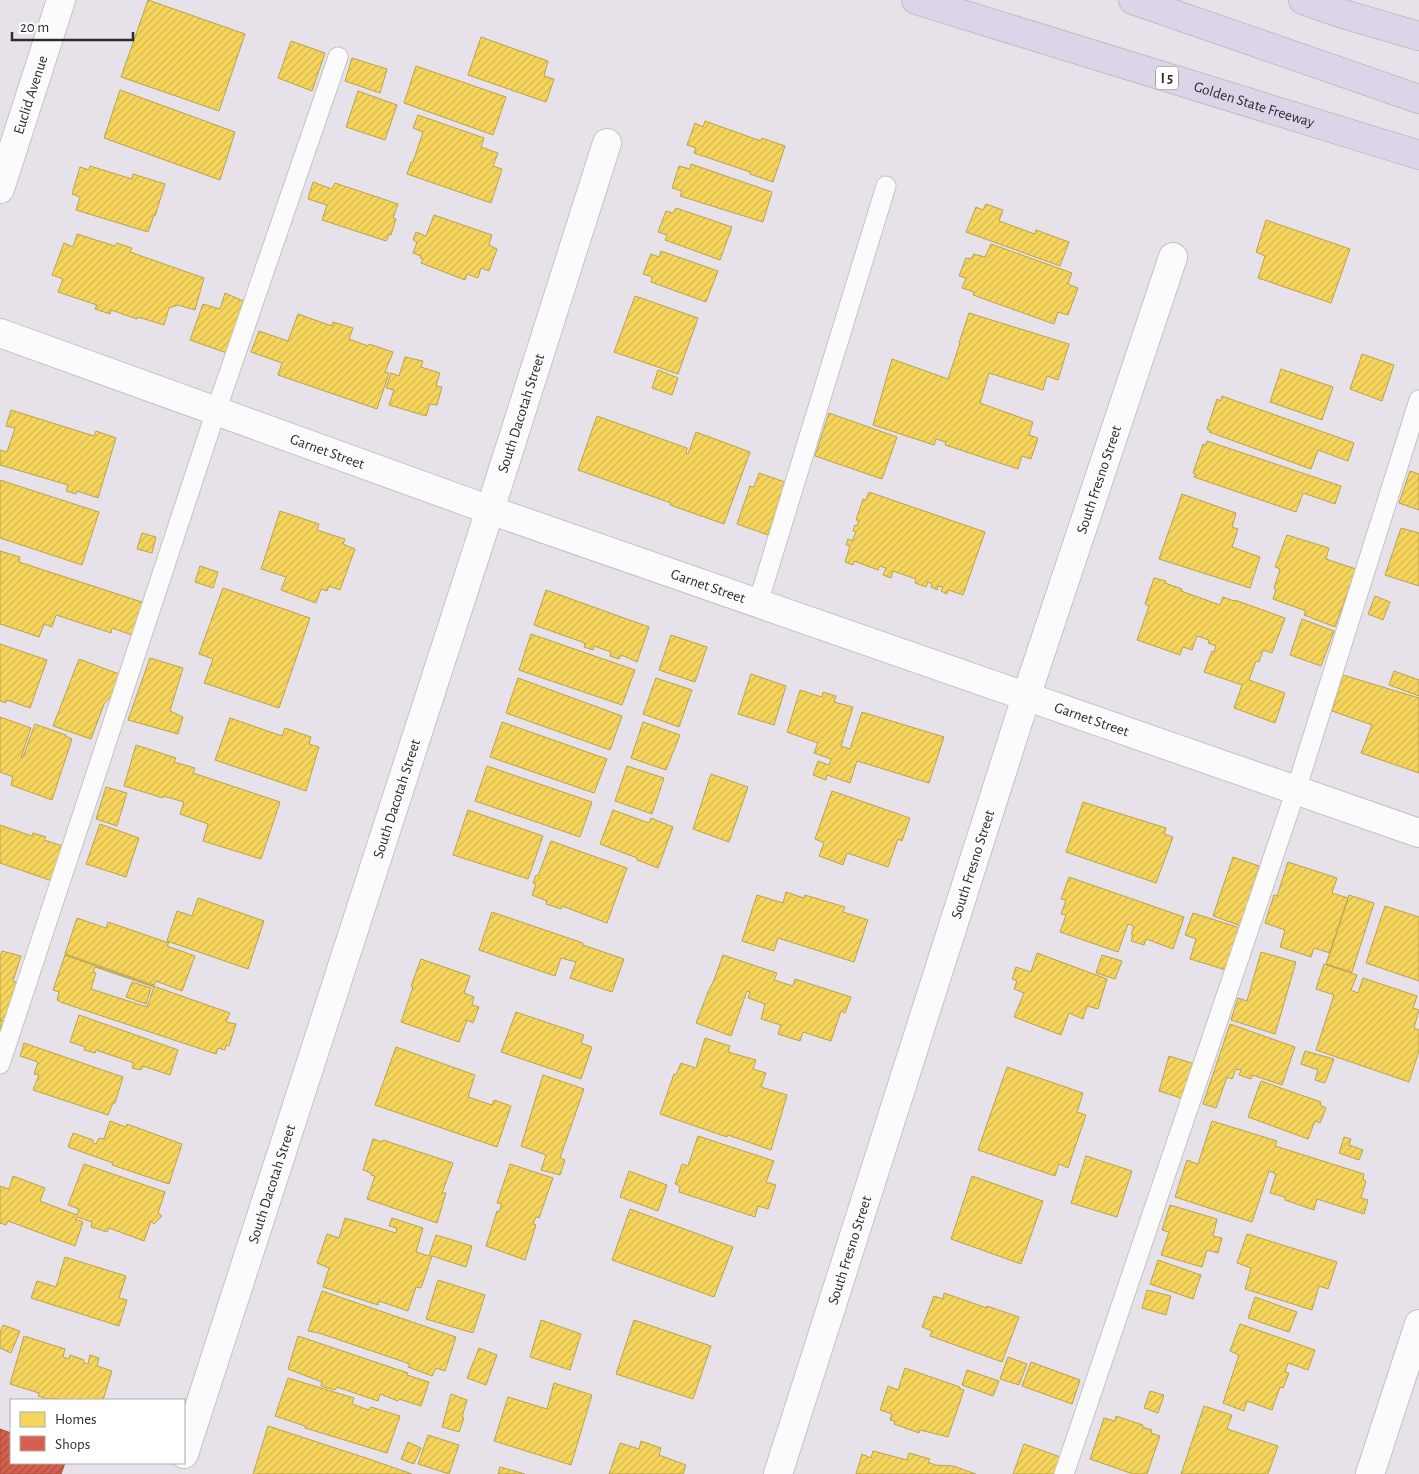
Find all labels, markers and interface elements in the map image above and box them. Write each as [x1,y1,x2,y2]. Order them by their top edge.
scale bar [12,10,134,42]
text: 20 m [20,20,49,35]
street label: Euclid Avenue [11,54,51,136]
road number: I 5 [1156,66,1178,90]
street label: Golden State Freeway [1192,79,1317,131]
street label: South Dacotah Street [495,352,547,475]
street label: South Fresno Street [1074,423,1124,536]
street label: Garnet Street [288,431,366,472]
street label: Garnet Street [669,566,747,606]
street label: Garnet Street [1052,700,1131,740]
street label: South Dacotah Street [371,737,423,860]
street label: South Fresno Street [949,808,997,921]
street label: South Dacotah Street [246,1122,298,1245]
street label: South Fresno Street [826,1194,874,1306]
legend [10,1399,185,1464]
text: Homes [55,1412,97,1427]
text: Shops [55,1437,90,1452]

